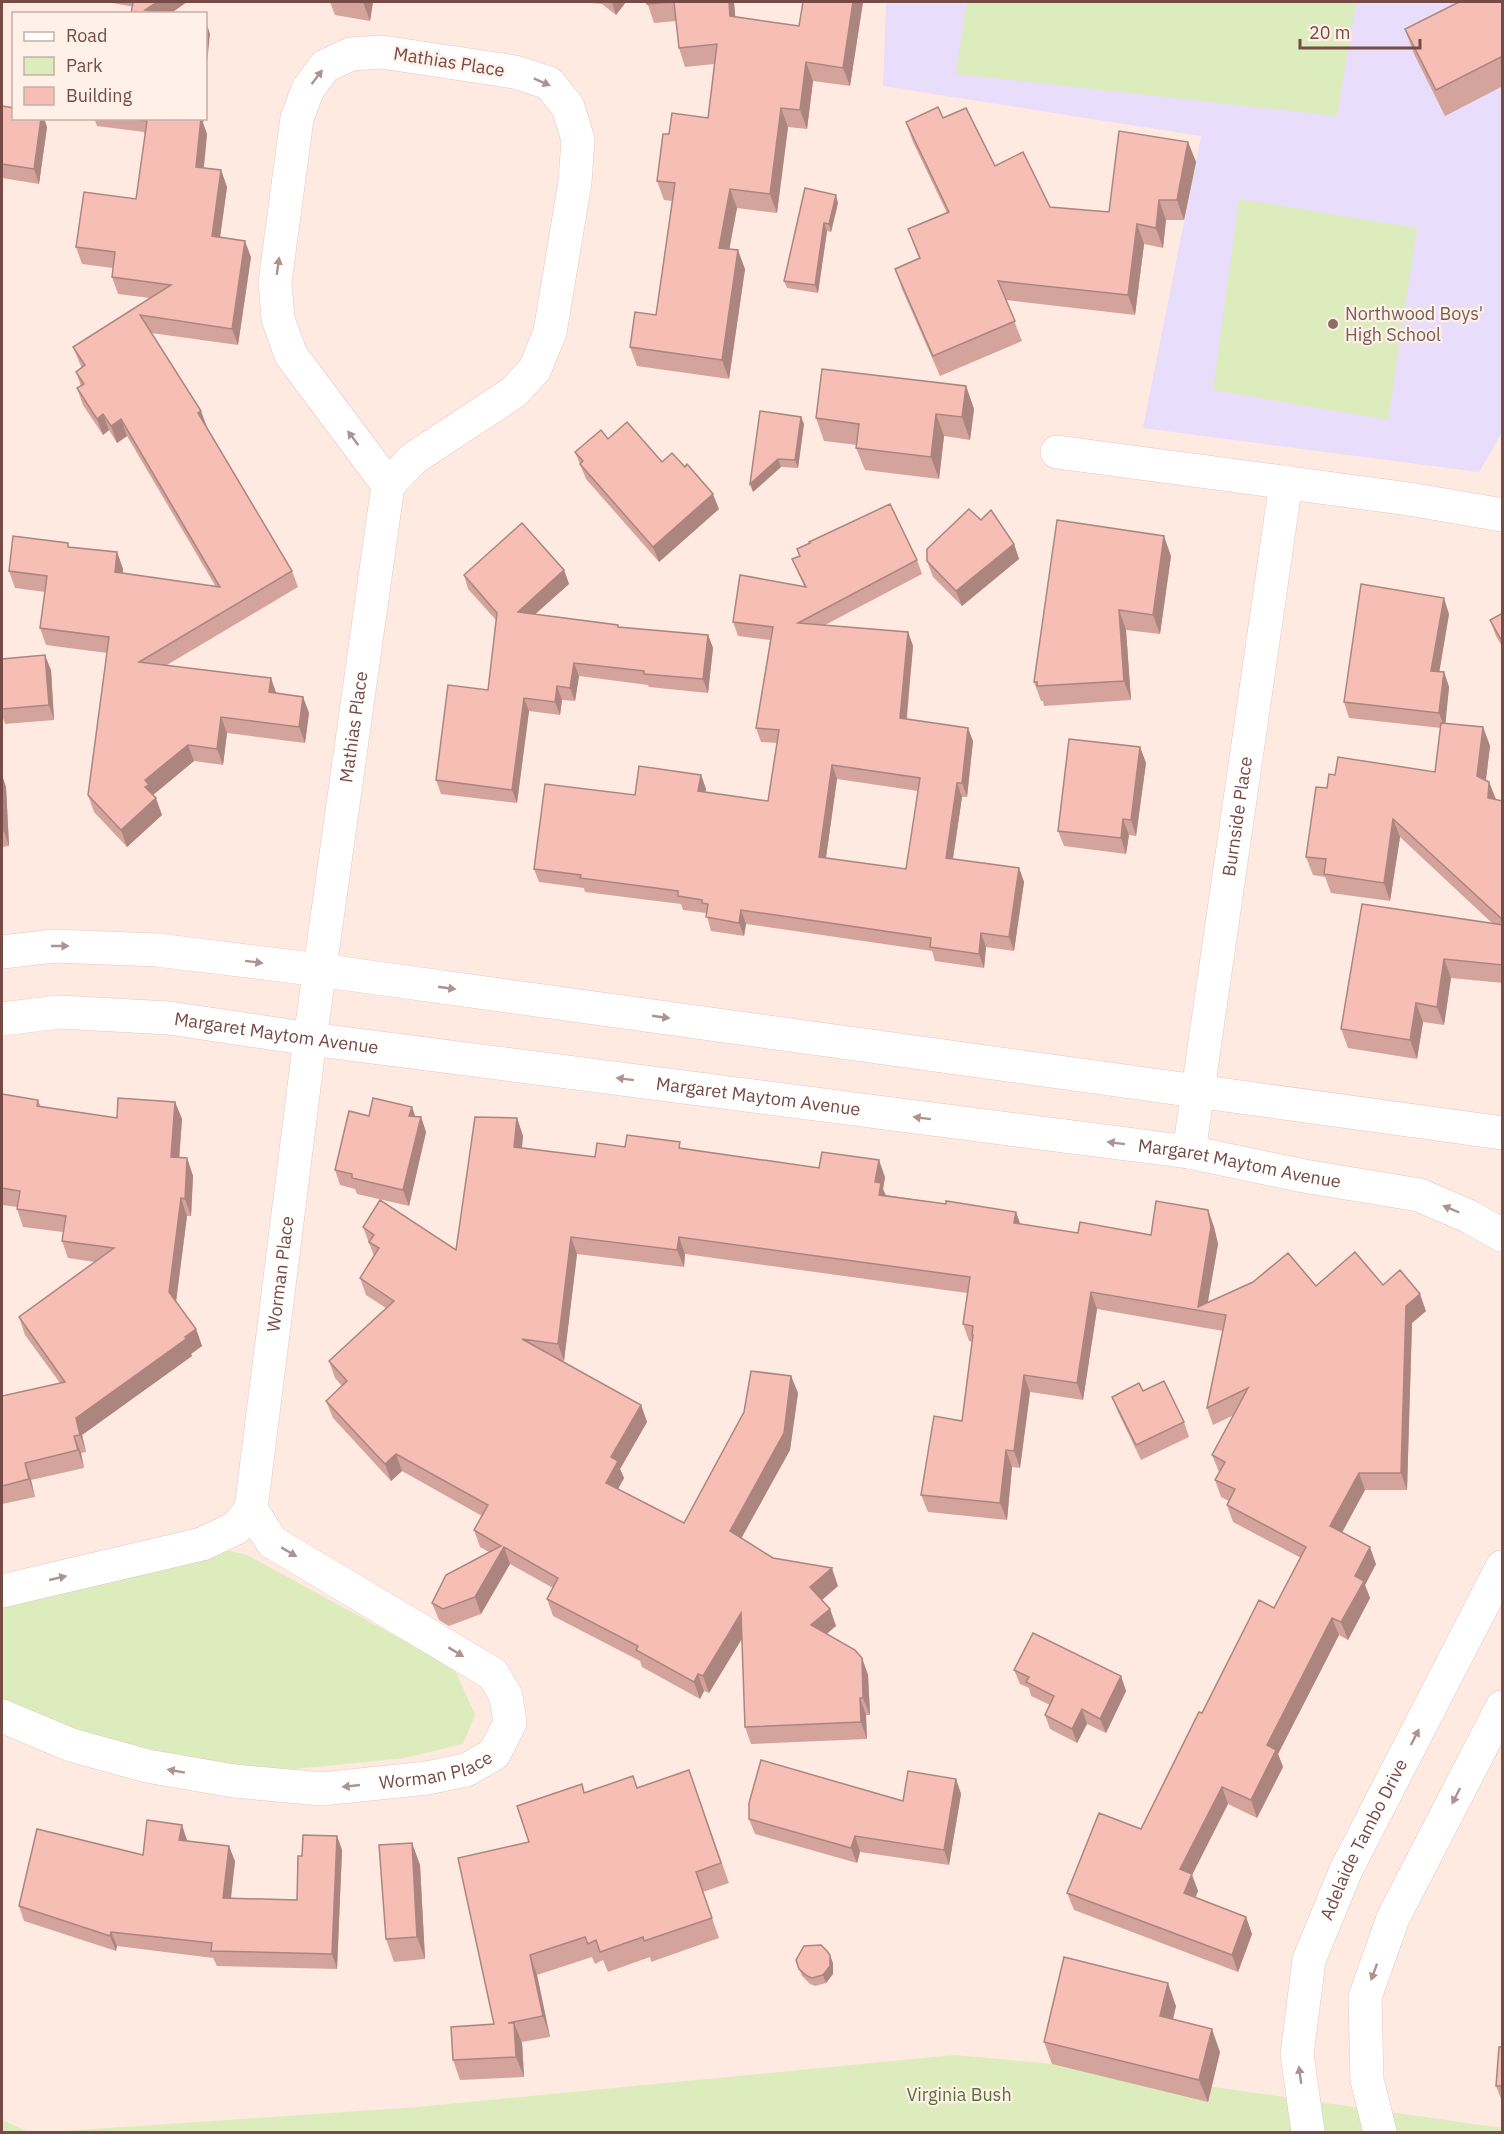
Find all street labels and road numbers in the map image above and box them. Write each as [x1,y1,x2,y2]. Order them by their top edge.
street label: Mathias Place [392,41,506,82]
street label: Mathias Place [334,670,373,784]
street label: Burnside Place [1217,755,1257,878]
street label: Margaret Maytom Avenue [173,1007,380,1059]
street label: Margaret Maytom Avenue [655,1072,862,1121]
street label: Margaret Maytom Avenue [1137,1134,1343,1193]
street label: Worman Place [261,1215,299,1333]
street label: Worman Place [378,1745,496,1794]
street label: Adelaide Tambo Drive [1315,1755,1412,1923]

